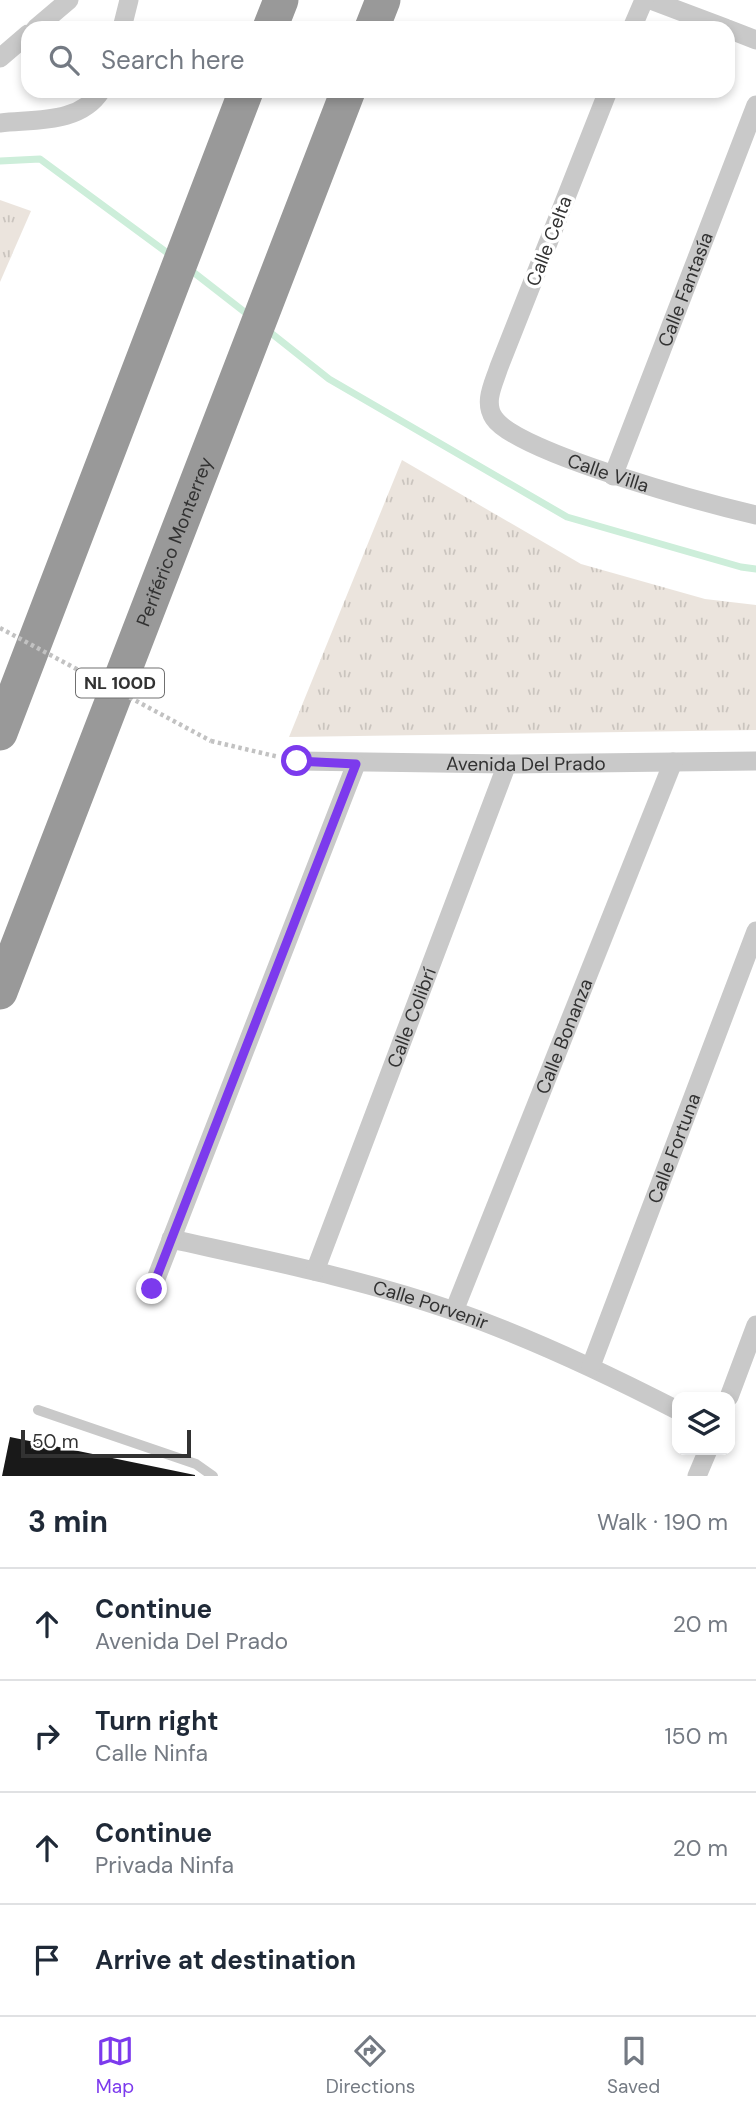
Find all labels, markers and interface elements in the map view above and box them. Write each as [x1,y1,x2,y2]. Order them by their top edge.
search box [21,21,735,98]
icon: search [45,41,83,79]
text: Search here [101,43,244,77]
street label: Calle Celta [520,192,578,290]
street label: Calle Fantasía [651,228,718,350]
street label: Calle Villa [564,447,652,498]
street label: Periférico Monterrey [130,453,218,630]
road number: NL 100D [76,668,164,698]
route start [281,745,312,776]
street label: Avenida Del Prado [446,750,606,777]
street label: Calle Colibrí [381,963,442,1071]
street label: Calle Bonanza [529,975,598,1097]
street label: Calle Fortuna [641,1089,706,1207]
route end [136,1273,167,1304]
street label: Calle Porvenir [370,1274,492,1335]
map controls [672,1392,735,1455]
button: layers [672,1392,735,1455]
scale bar [21,1427,191,1459]
text: 50 m [32,1429,79,1454]
text: 3 min [28,1502,108,1541]
text: Walk · 190 m [597,1507,728,1537]
text: Continue [95,1592,212,1626]
icon: ahead [28,1605,66,1643]
text: 20 m [673,1609,728,1639]
text: Avenida Del Prado [95,1626,288,1656]
text: Turn right [95,1704,219,1738]
icon: right [28,1717,66,1755]
text: 150 m [664,1721,728,1751]
text: Calle Ninfa [95,1738,208,1768]
text: Continue [95,1816,212,1850]
icon: ahead [28,1829,66,1867]
text: 20 m [673,1833,728,1863]
text: Privada Ninfa [95,1850,234,1880]
icon: arrive [28,1941,66,1979]
text: Arrive at destination [95,1943,356,1977]
tab: Map [96,2032,134,2099]
tab: Directions [326,2032,415,2099]
tab: Saved [607,2032,660,2099]

